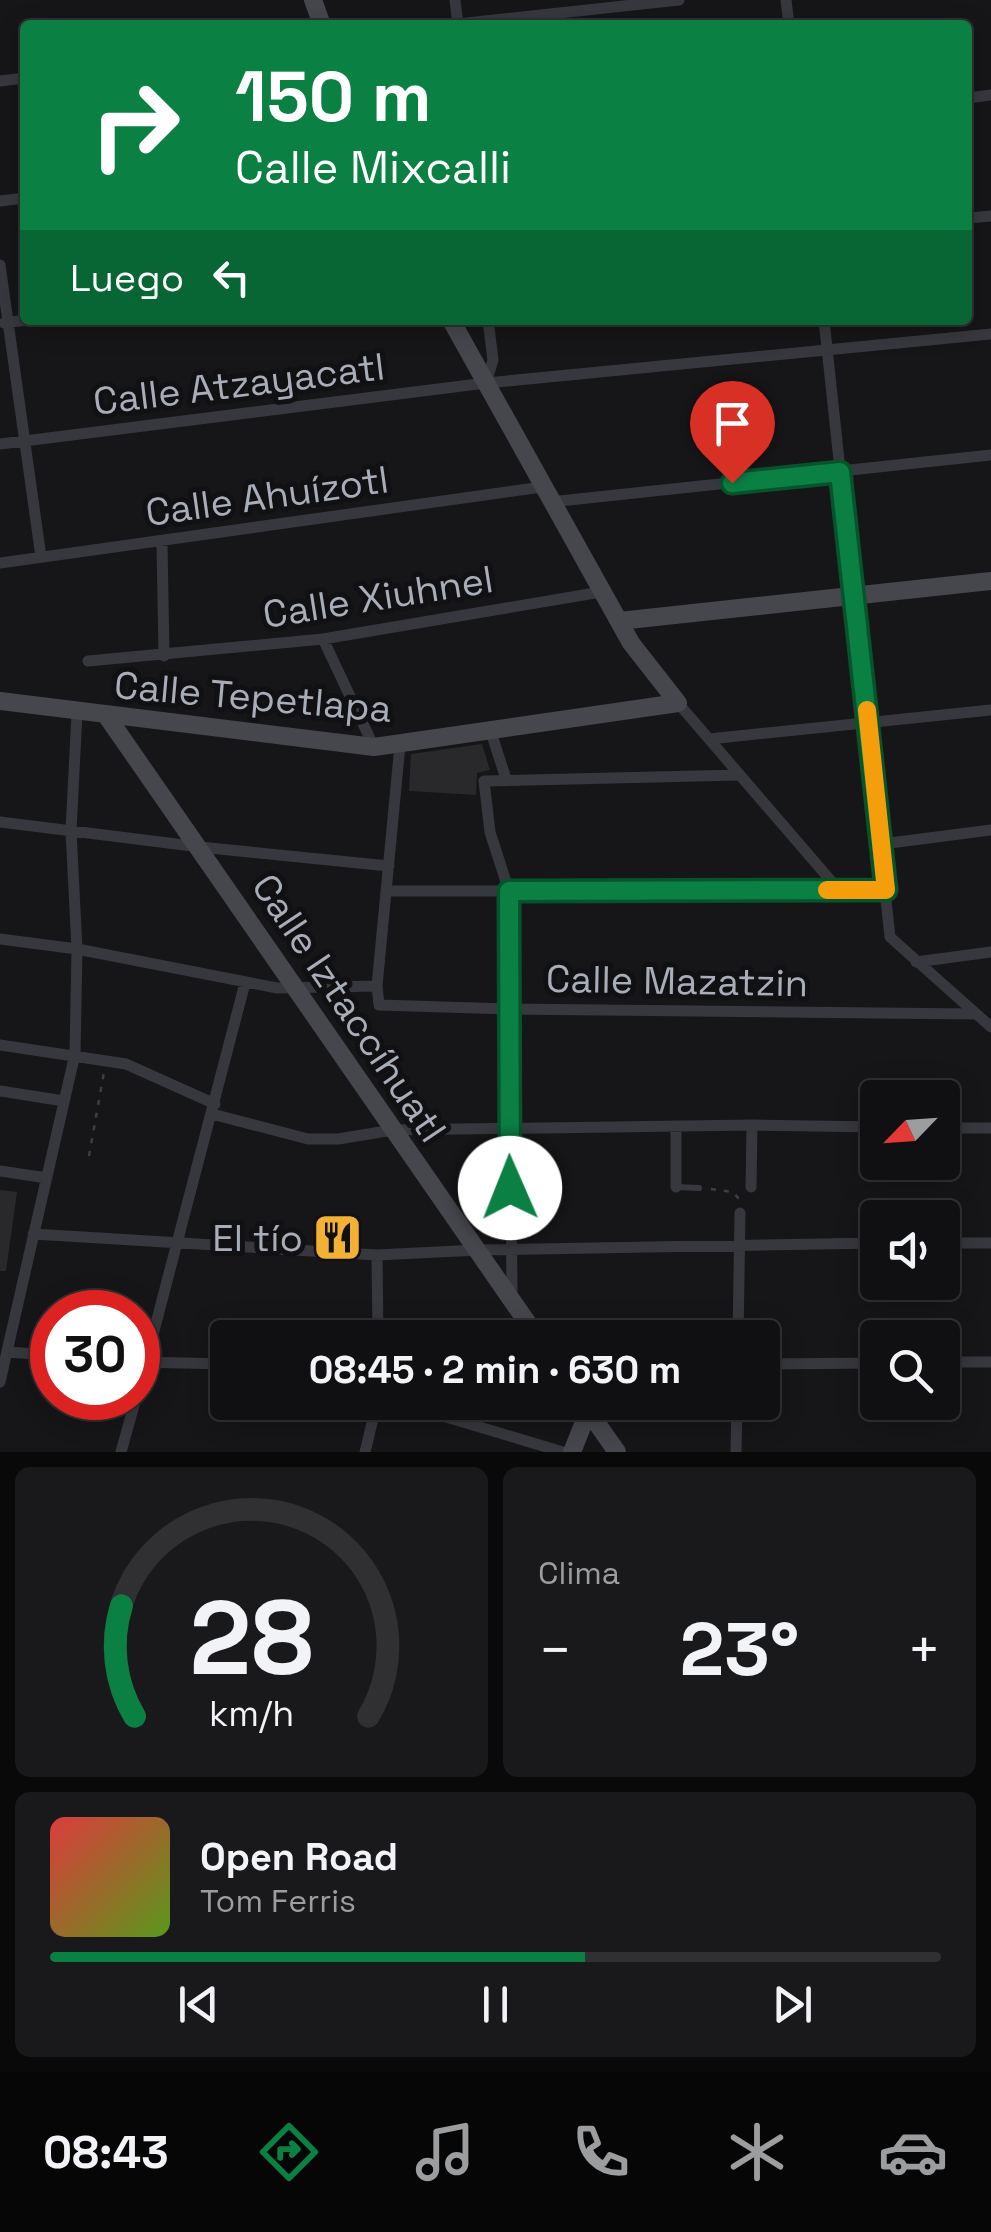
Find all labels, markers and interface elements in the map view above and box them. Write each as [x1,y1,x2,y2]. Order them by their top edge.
text: 150 m [235,52,432,141]
icon: right [70,60,200,190]
text: Calle Mixcalli [235,139,511,196]
icon: left [204,250,259,305]
text: Luego [70,254,184,302]
street label: Calle Atzayacatl [91,342,387,426]
pin [690,381,775,484]
icon: arrive [705,396,760,451]
street label: Calle Ahuízotl [142,455,392,537]
street label: Calle Xiuhnel [260,555,496,639]
street label: Calle Tepetlapa [112,661,394,733]
street label: Calle Iztaccíhuatl [241,865,457,1151]
street label: Calle Mazatzin [546,955,808,1007]
north arrow [860,1080,960,1180]
map controls [860,1080,960,1420]
position arrow [458,1136,562,1240]
button: sound [860,1200,960,1300]
restaurant icon: El tío [312,1212,364,1264]
place label: El tío [212,1214,303,1262]
speed limit sign: 30 [30,1290,160,1420]
button: search [860,1320,960,1420]
text: 08:45 · 2 min · 630 m [309,1346,681,1394]
text: Clima [538,1553,620,1593]
text: 28 [189,1572,314,1704]
text: 23° [680,1601,799,1697]
text: − [538,1615,572,1685]
text: + [907,1615,941,1685]
text: km/h [209,1691,294,1736]
text: Open Road [200,1833,398,1881]
text: Tom Ferris [200,1881,356,1921]
icon: previous [171,1977,226,2032]
icon: pause [468,1977,523,2032]
icon: next [765,1977,820,2032]
icon: directions [254,2117,324,2187]
icon: music [410,2117,480,2187]
icon: phone [566,2117,636,2187]
icon: climate [722,2117,792,2187]
icon: car [878,2117,948,2187]
text: 08:43 [43,2124,169,2181]

